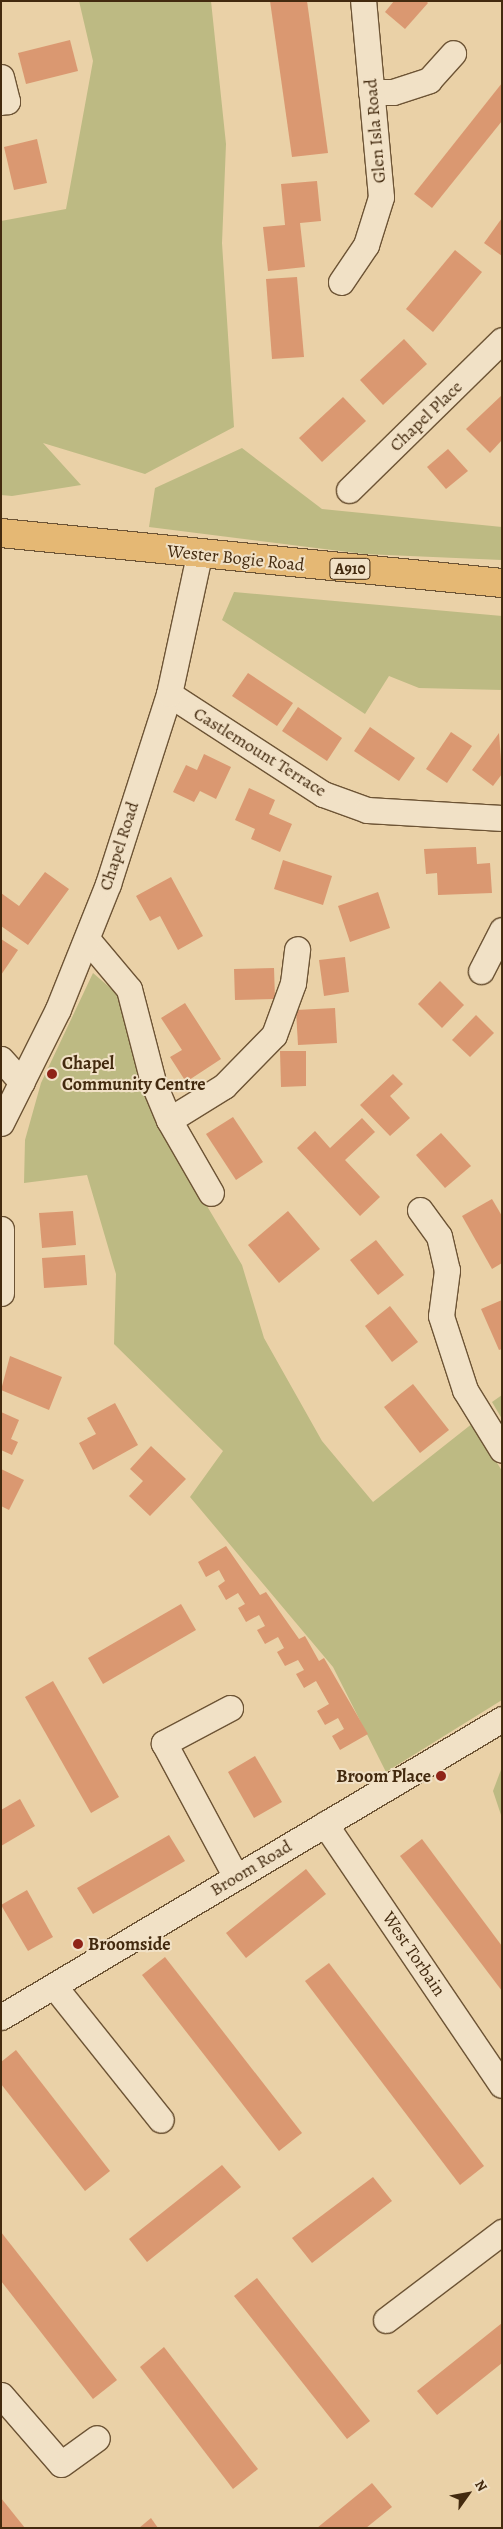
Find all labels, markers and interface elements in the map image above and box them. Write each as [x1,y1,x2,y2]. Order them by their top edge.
street label: Glen Isla Road [360,78,390,184]
street label: Chapel Place [385,376,467,456]
street label: Wester Bogie Road [166,540,306,576]
road number: A910 [329,556,371,582]
street label: Castlemount Terrace [190,702,330,802]
street label: Chapel Road [94,799,144,893]
place label: Chapel Community Centre [62,1053,206,1096]
marker: Chapel Community Centre [46,1068,58,1080]
place label: Broom Place [336,1765,431,1787]
marker: Broom Place [435,1770,447,1782]
street label: Broom Road [206,1835,296,1901]
street label: West Torbain [378,1908,450,2000]
place label: Broomside [88,1933,171,1955]
marker: Broomside [72,1938,84,1950]
north arrow [443,2469,493,2519]
text: N [470,2476,492,2495]

